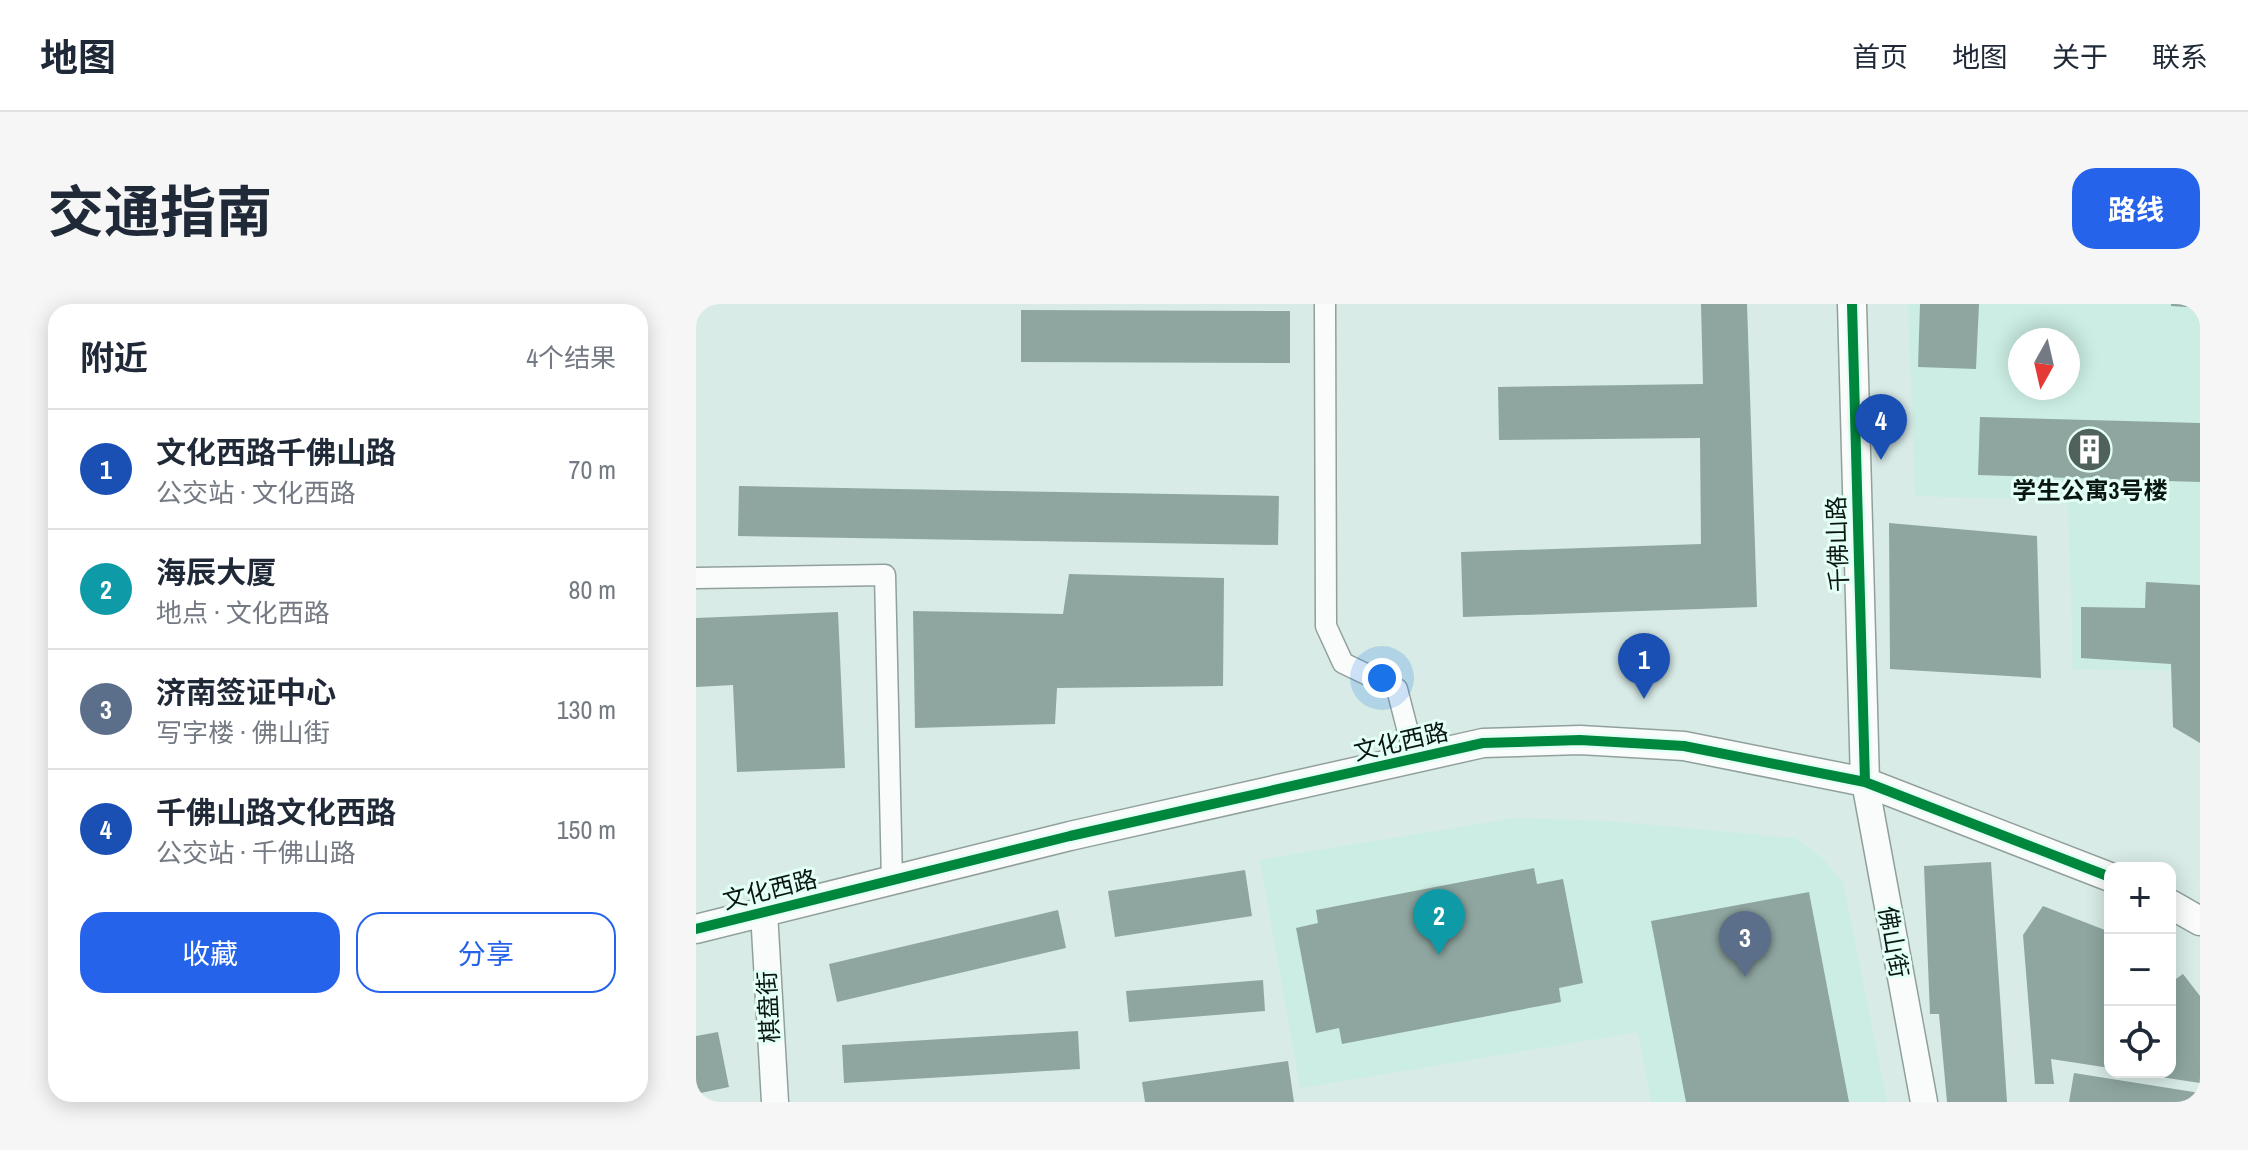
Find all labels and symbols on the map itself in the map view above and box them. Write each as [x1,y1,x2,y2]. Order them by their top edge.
north arrow [2008,328,2080,400]
pin: 4 [1855,394,1907,460]
building icon: 学生公寓3号楼 [2066,425,2114,473]
place label: 学生公寓3号楼 [2013,474,2167,506]
street label: 千佛山路 [1819,496,1855,593]
pin: 1 [1618,633,1670,699]
your location [1362,658,1402,698]
street label: 文化西路 [1350,715,1451,767]
street label: 文化西路 [719,862,820,916]
pin: 2 [1413,889,1465,955]
street label: 佛山街 [1872,904,1916,980]
pin: 3 [1719,911,1771,977]
street label: 棋盘街 [750,970,786,1044]

